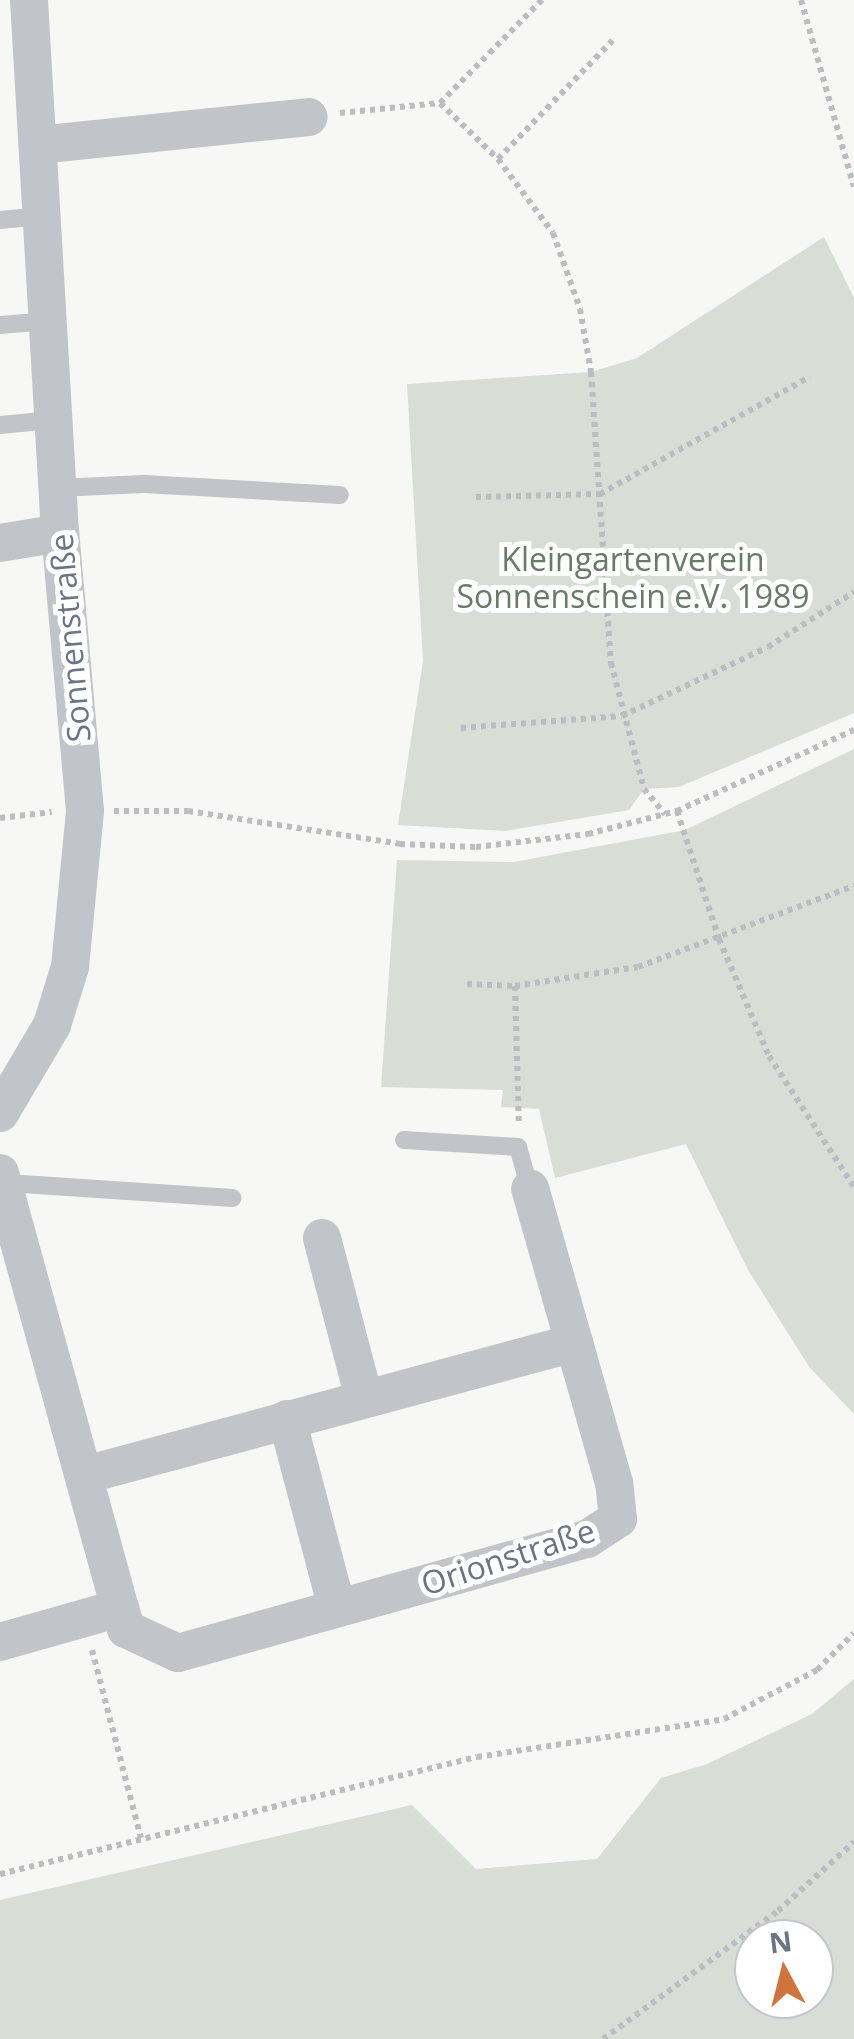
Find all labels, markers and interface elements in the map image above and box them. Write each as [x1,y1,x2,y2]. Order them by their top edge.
street label: Sonnenstraße [42,532,98,744]
park label: Kleingartenverein Sonnenschein e.V. 1989 [456,541,810,616]
street label: Orionstraße [416,1511,600,1603]
north arrow [734,1919,834,2019]
text: N [767,1921,794,1961]

